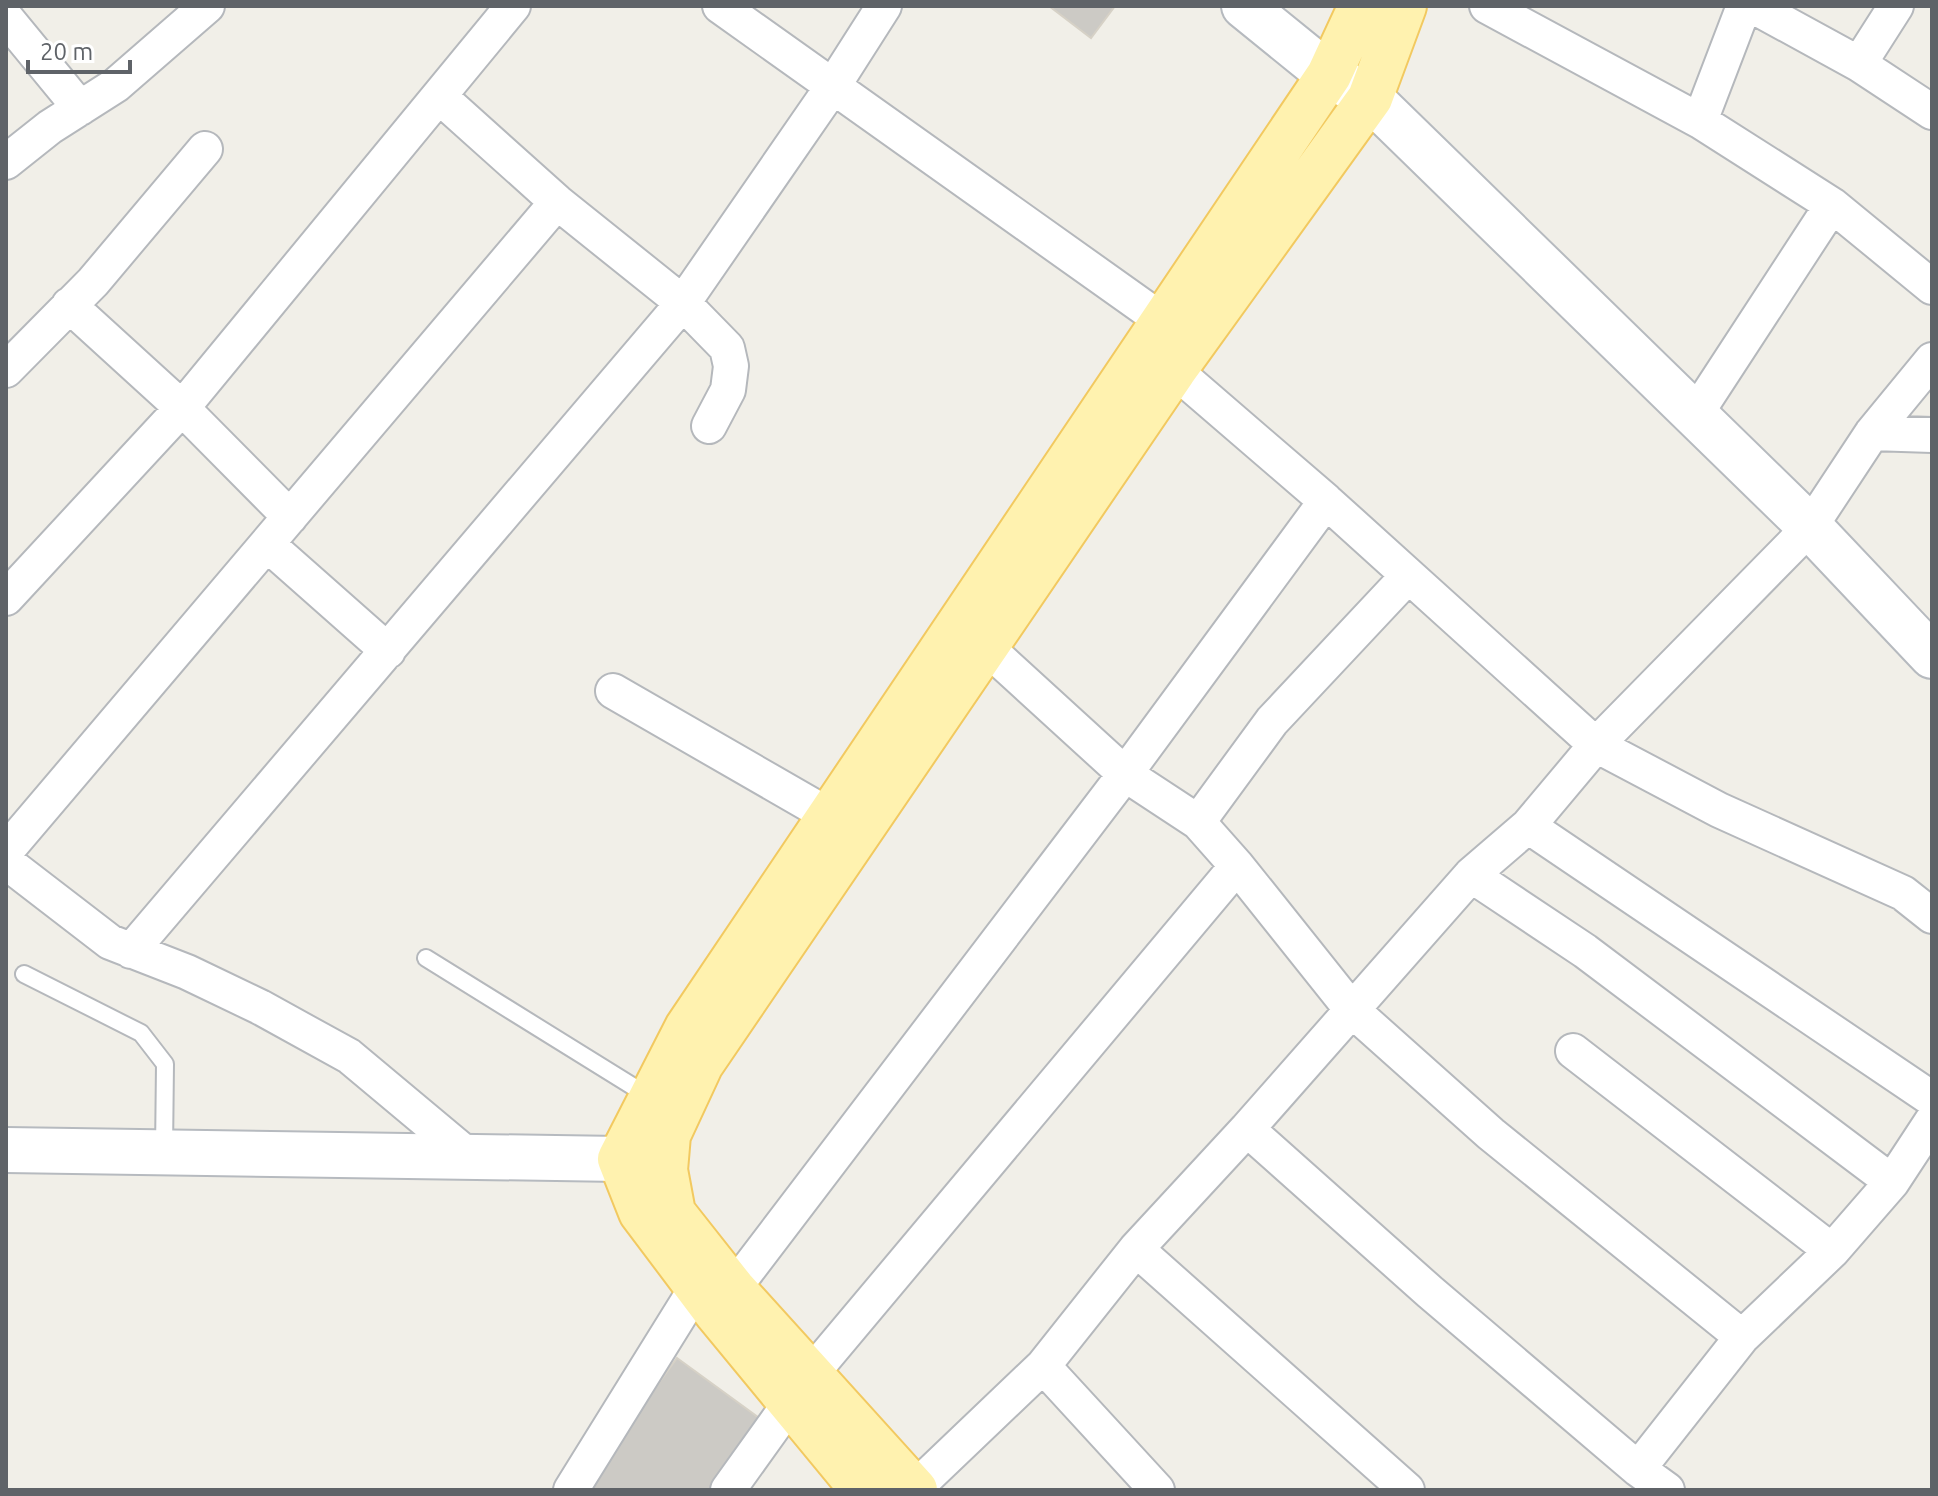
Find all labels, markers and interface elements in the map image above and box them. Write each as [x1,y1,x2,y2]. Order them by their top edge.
scale bar [28,24,130,74]
text: 20 m [40,38,93,65]

